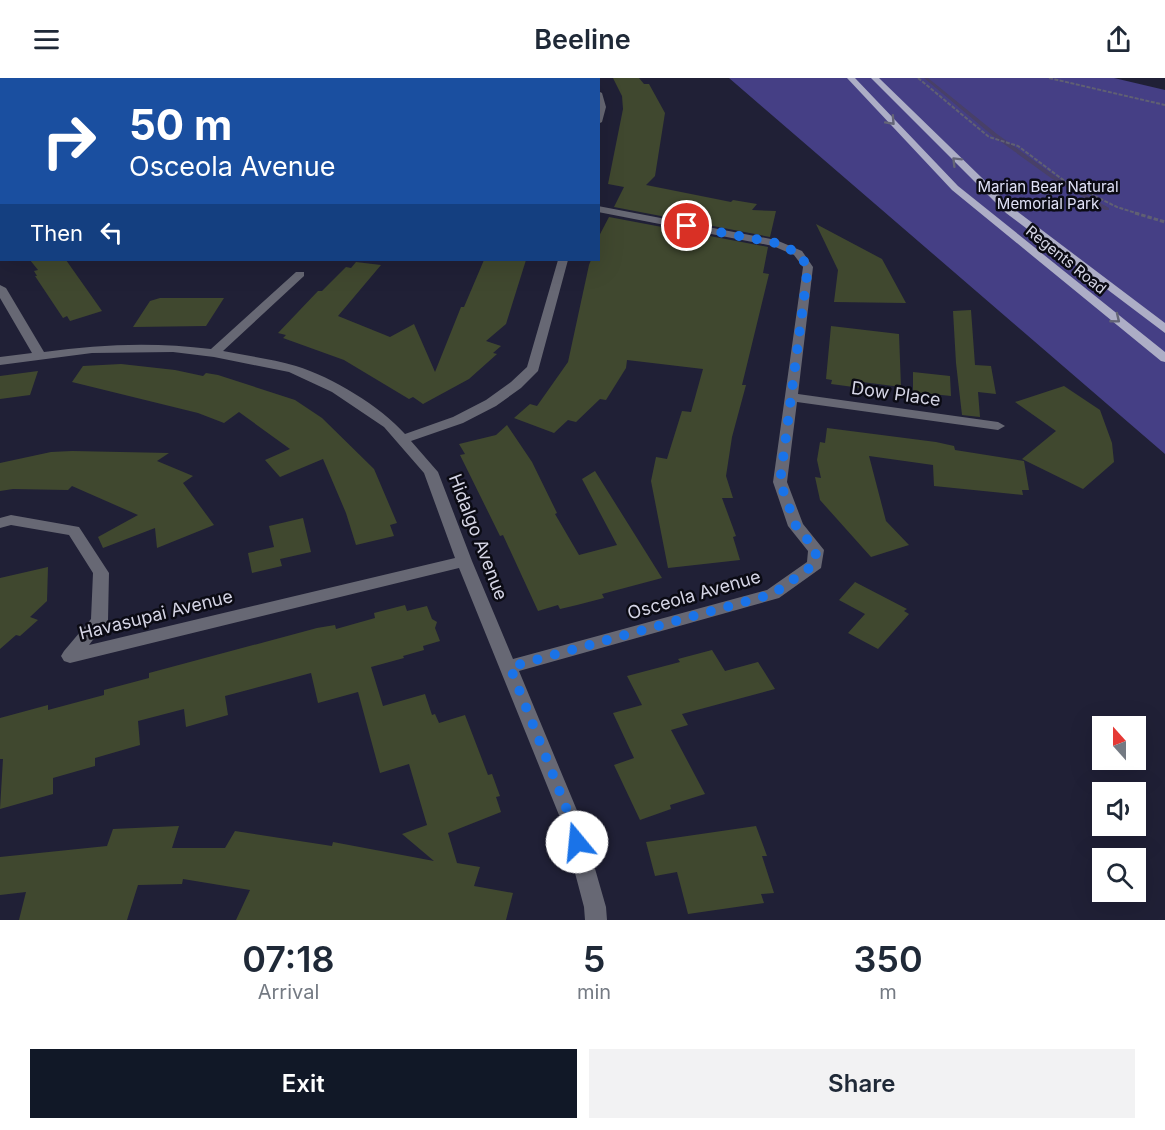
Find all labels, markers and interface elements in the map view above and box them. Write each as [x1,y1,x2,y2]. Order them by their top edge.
icon: menu [30,23,63,56]
text: Beeline [534,23,631,56]
icon: share [1102,23,1135,56]
text: 50 m [129,99,232,150]
icon: right [30,102,108,180]
one-way arrow [884,113,895,124]
text: Osceola Avenue [129,150,335,183]
one-way arrow [953,157,964,168]
park label: Marian Bear Natural Memorial Park [977,177,1119,213]
pin [661,200,712,251]
icon: arrive [670,209,703,242]
icon: left [95,216,128,249]
text: Then [30,220,83,246]
street label: Regents Road [1022,221,1110,298]
one-way arrow [1109,311,1120,322]
street label: Dow Place [850,377,942,410]
street label: Hidalgo Avenue [445,471,512,603]
street label: Osceola Avenue [625,565,763,624]
street label: Havasupai Avenue [77,585,235,644]
north arrow [1092,716,1146,770]
map controls [1092,716,1146,902]
button: sound [1092,782,1146,836]
position arrow [545,810,609,874]
button: search [1092,848,1146,902]
text: 07:18 [242,937,335,981]
text: 5 [583,937,605,981]
text: 350 [853,937,923,981]
text: Arrival [258,980,319,1004]
text: min [577,980,611,1004]
text: m [879,980,897,1004]
button: Exit [30,1049,577,1118]
button: Share [589,1049,1135,1118]

